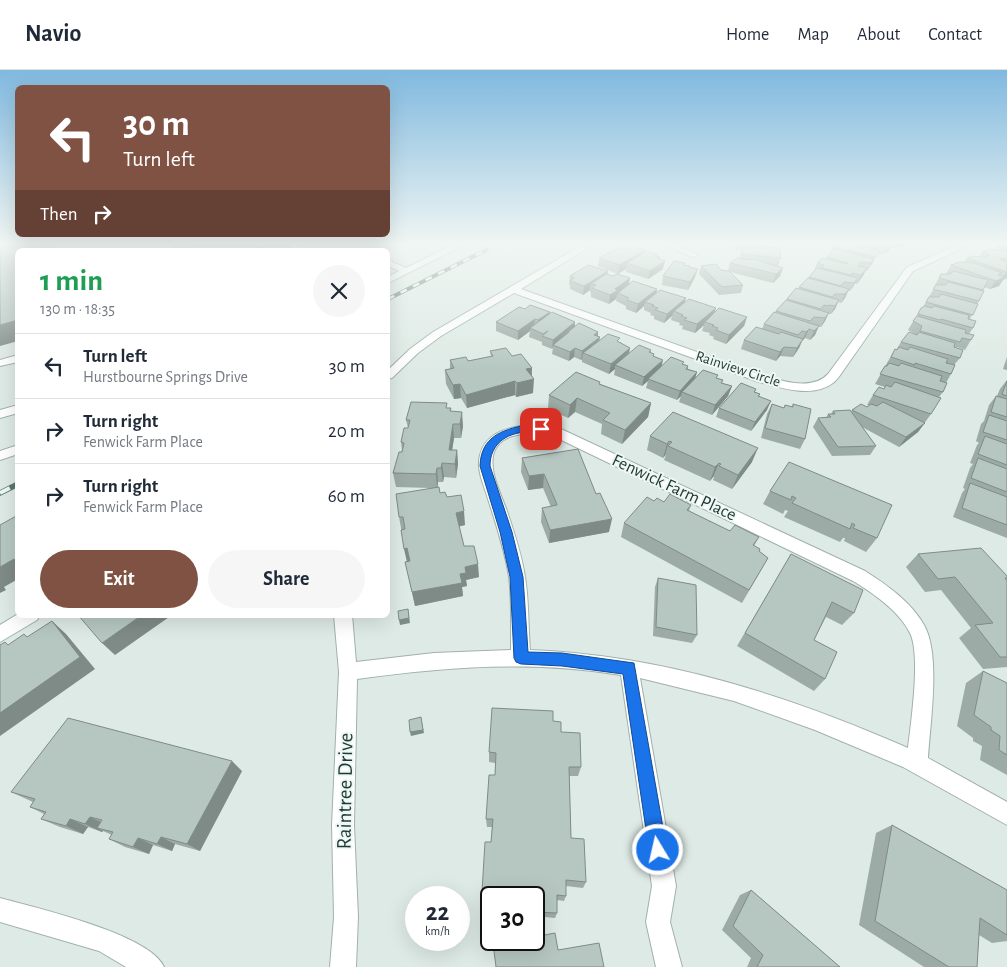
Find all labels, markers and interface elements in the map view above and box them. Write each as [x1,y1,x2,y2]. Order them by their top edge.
text: Navio [25,22,81,46]
text: Home [726,26,769,44]
text: Map [797,26,829,44]
text: About [857,26,900,44]
text: Contact [928,26,982,44]
icon: left [40,105,105,170]
text: 30 m [123,107,190,142]
text: Turn left [123,148,195,170]
icon: right [88,200,116,228]
text: Then [40,205,78,224]
button: close [313,265,365,317]
text: 1 min [40,266,103,296]
text: 130 m · 18:35 [40,301,115,317]
text: Turn left [83,347,147,366]
street label: Rainview Circle [694,348,782,390]
icon: left [40,352,68,380]
text: 30 m [329,357,365,376]
text: Hurstbourne Springs Drive [83,369,248,385]
pin [520,408,562,450]
text: Turn right [83,412,158,431]
icon: arrive [527,415,555,443]
icon: right [40,417,68,445]
text: 20 m [328,422,365,441]
text: Fenwick Farm Place [83,434,203,450]
street label: Fenwick Farm Place [609,451,739,525]
text: Turn right [83,477,158,496]
icon: right [40,482,68,510]
text: 60 m [328,487,365,506]
text: Fenwick Farm Place [83,499,203,515]
button: Exit [40,550,198,608]
button: Share [208,550,365,608]
street label: Raintree Drive [333,732,357,850]
position arrow [631,823,683,875]
speed limit sign: 30 [480,886,545,951]
text: 22 [426,900,449,925]
text: km/h [425,925,450,937]

